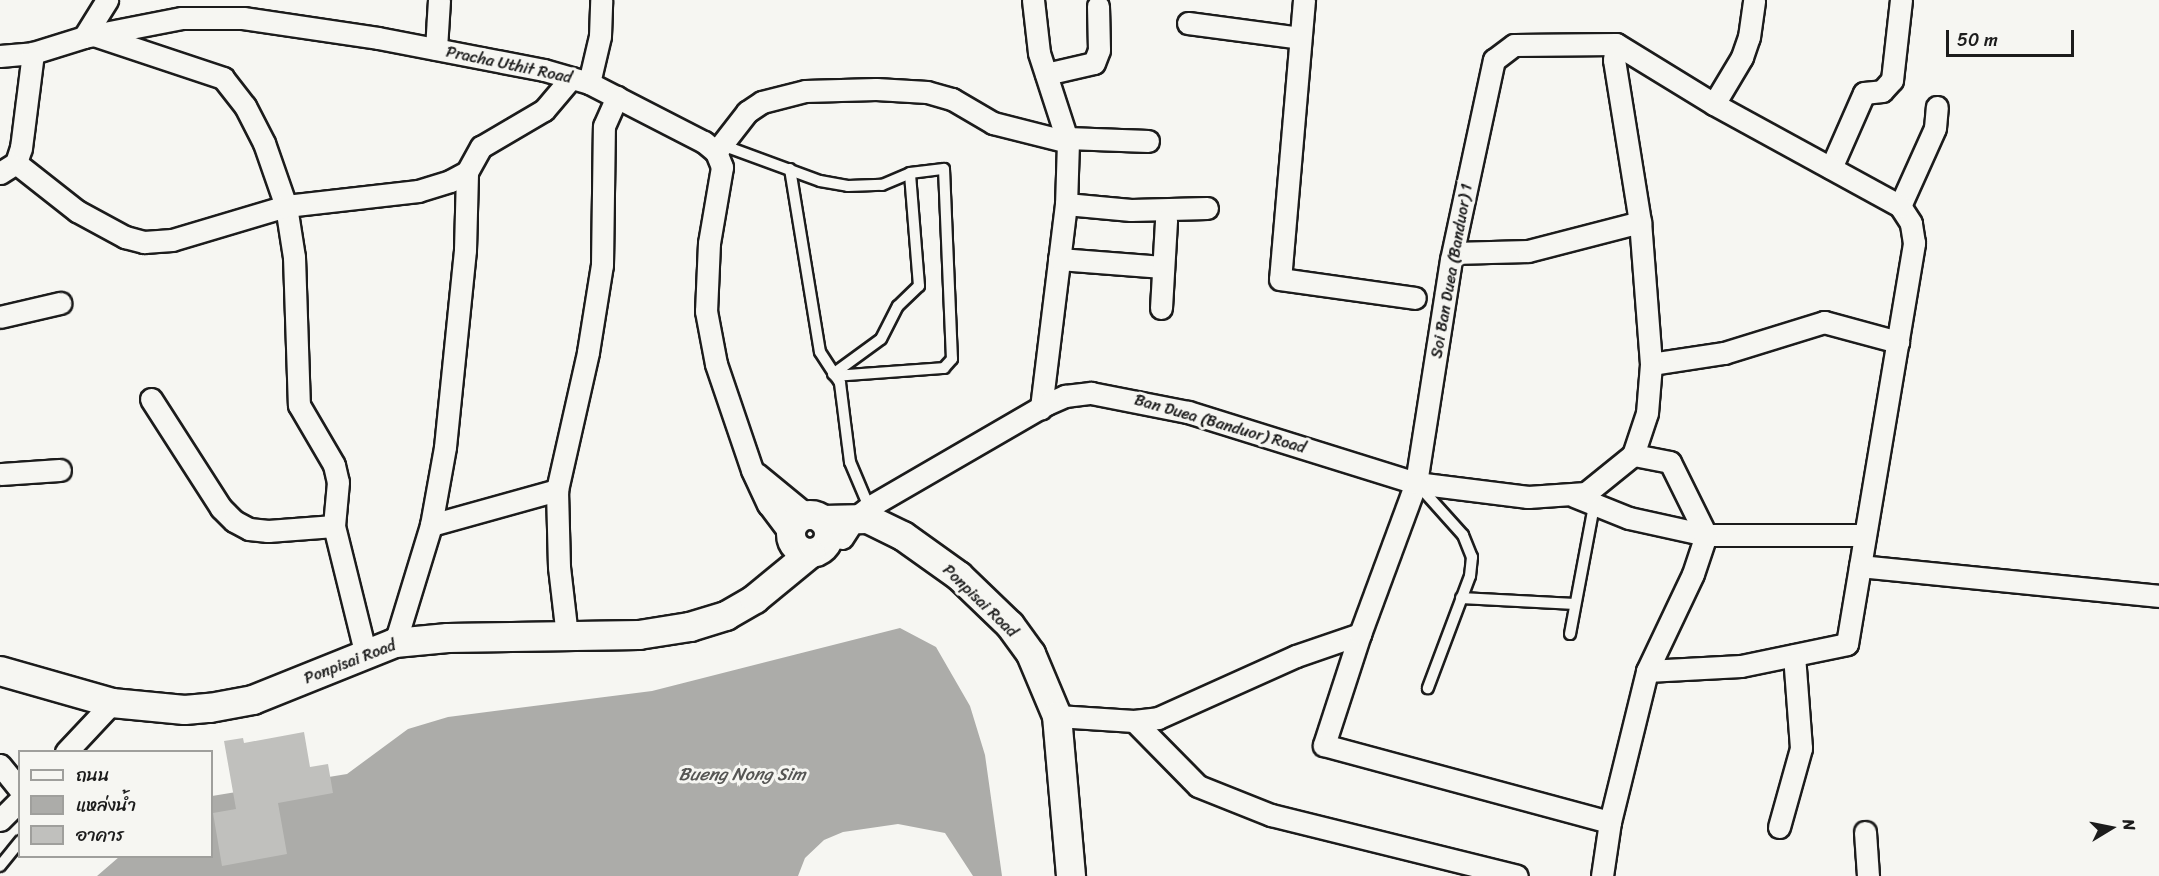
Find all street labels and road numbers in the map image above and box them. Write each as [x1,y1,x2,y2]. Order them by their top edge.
street label: Pracha Uthit Road [444,42,574,88]
street label: Soi Ban Duea (Banduor) 1 [1427,182,1477,360]
street label: Ban Duea (Banduor) Road [1132,390,1308,458]
street label: Ponpisai Road [939,560,1021,642]
street label: Ponpisai Road [301,636,399,688]

